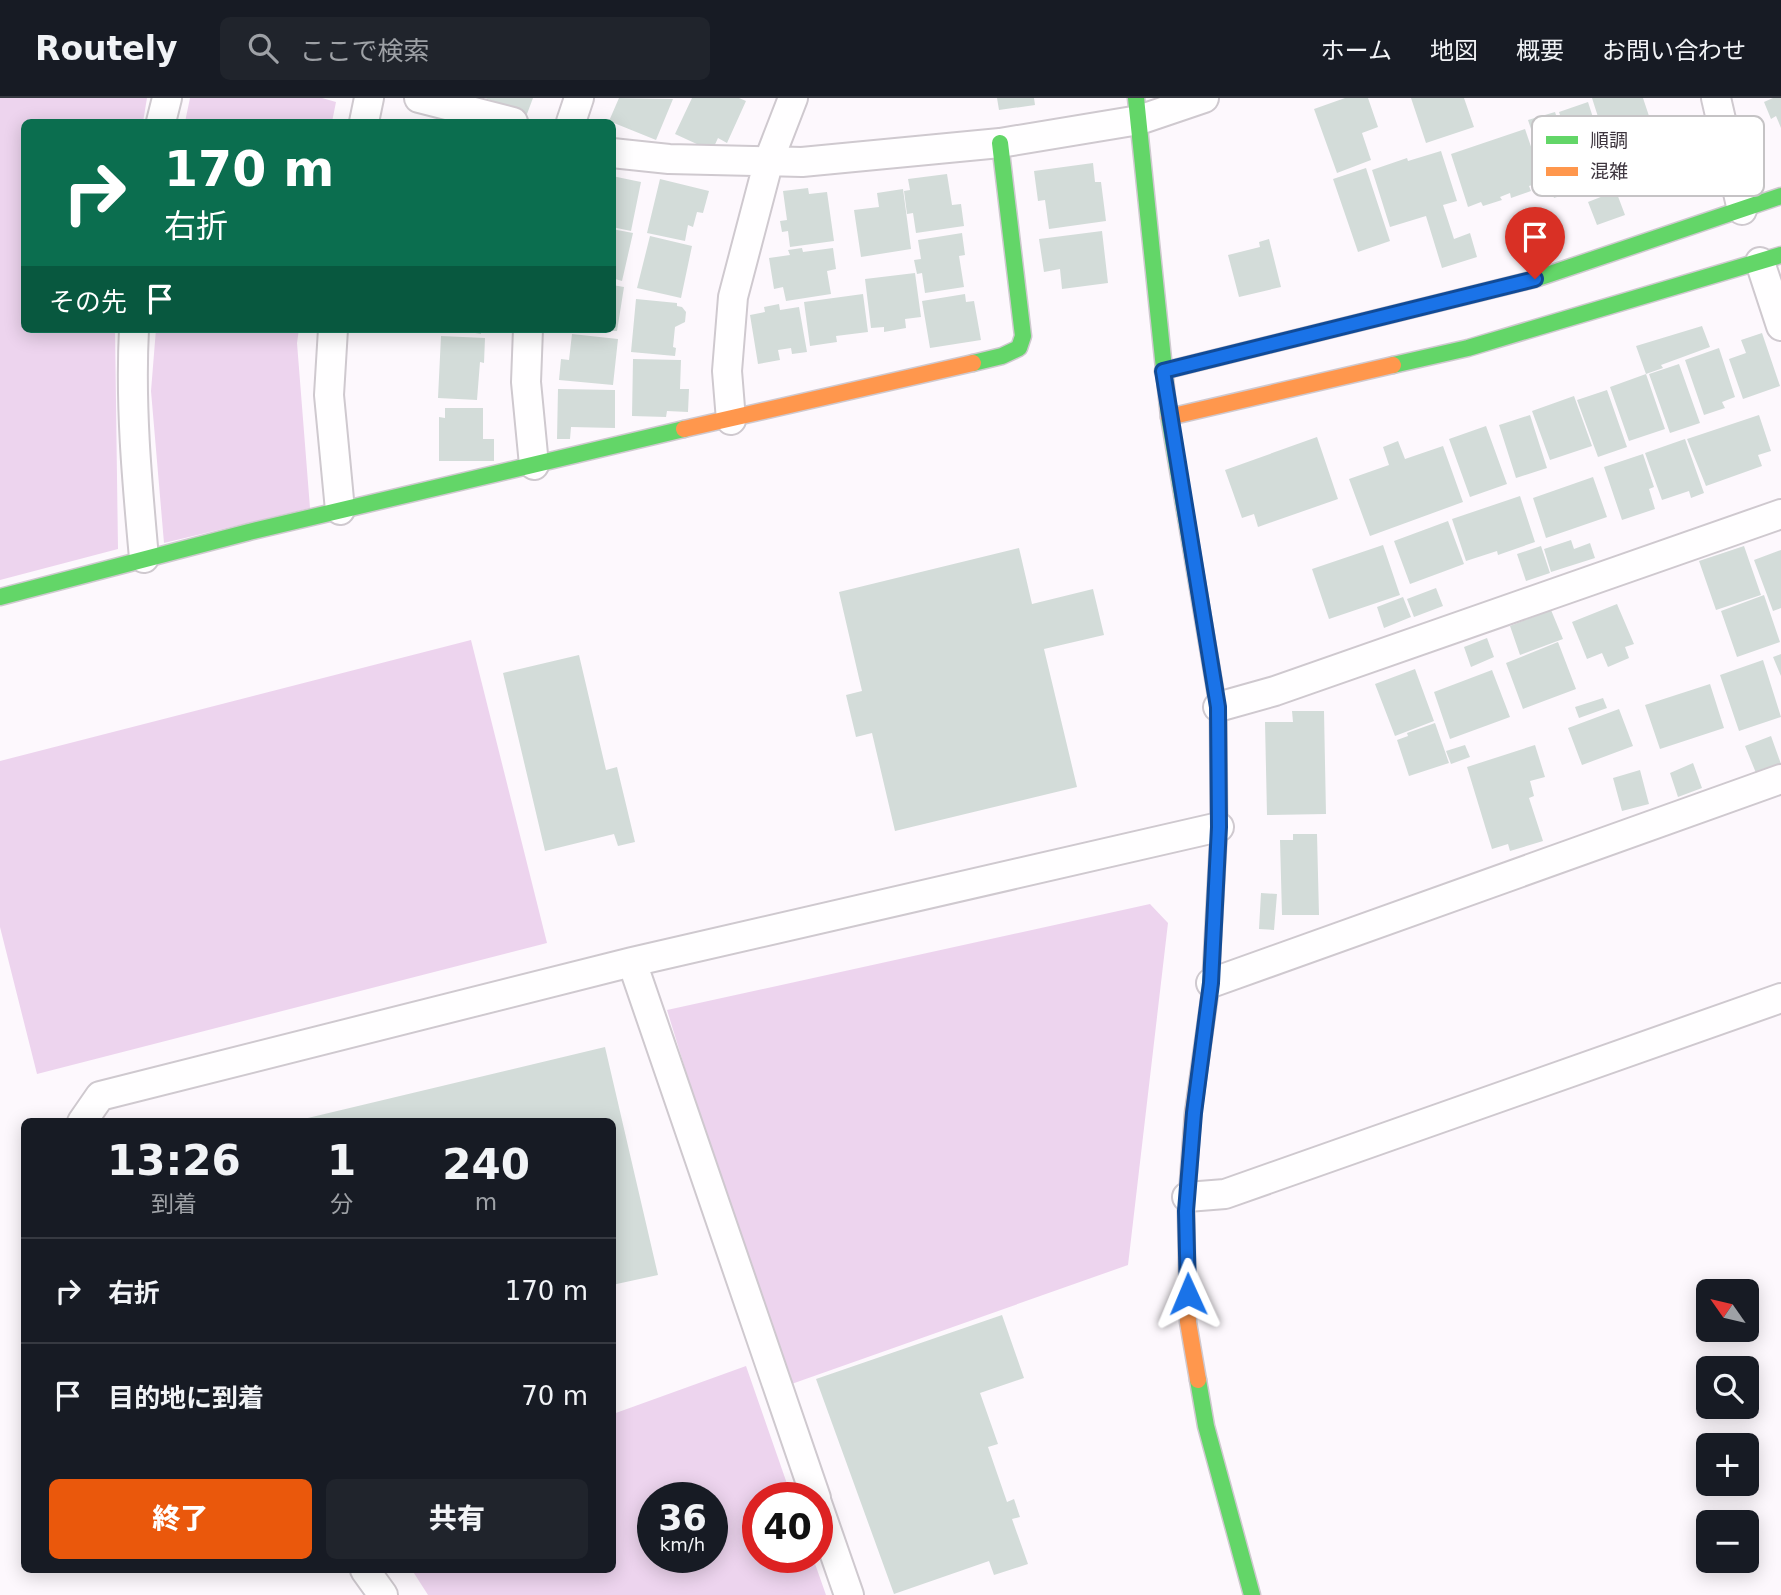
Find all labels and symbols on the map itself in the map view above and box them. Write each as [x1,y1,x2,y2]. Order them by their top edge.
legend [1532,116,1764,196]
text: 順調 [1590,129,1628,151]
text: 混雑 [1590,160,1628,182]
pin [1505,207,1565,279]
position arrow [1151,1257,1225,1331]
north arrow [1696,1279,1759,1342]
speed limit sign: 40 [742,1482,833,1573]

